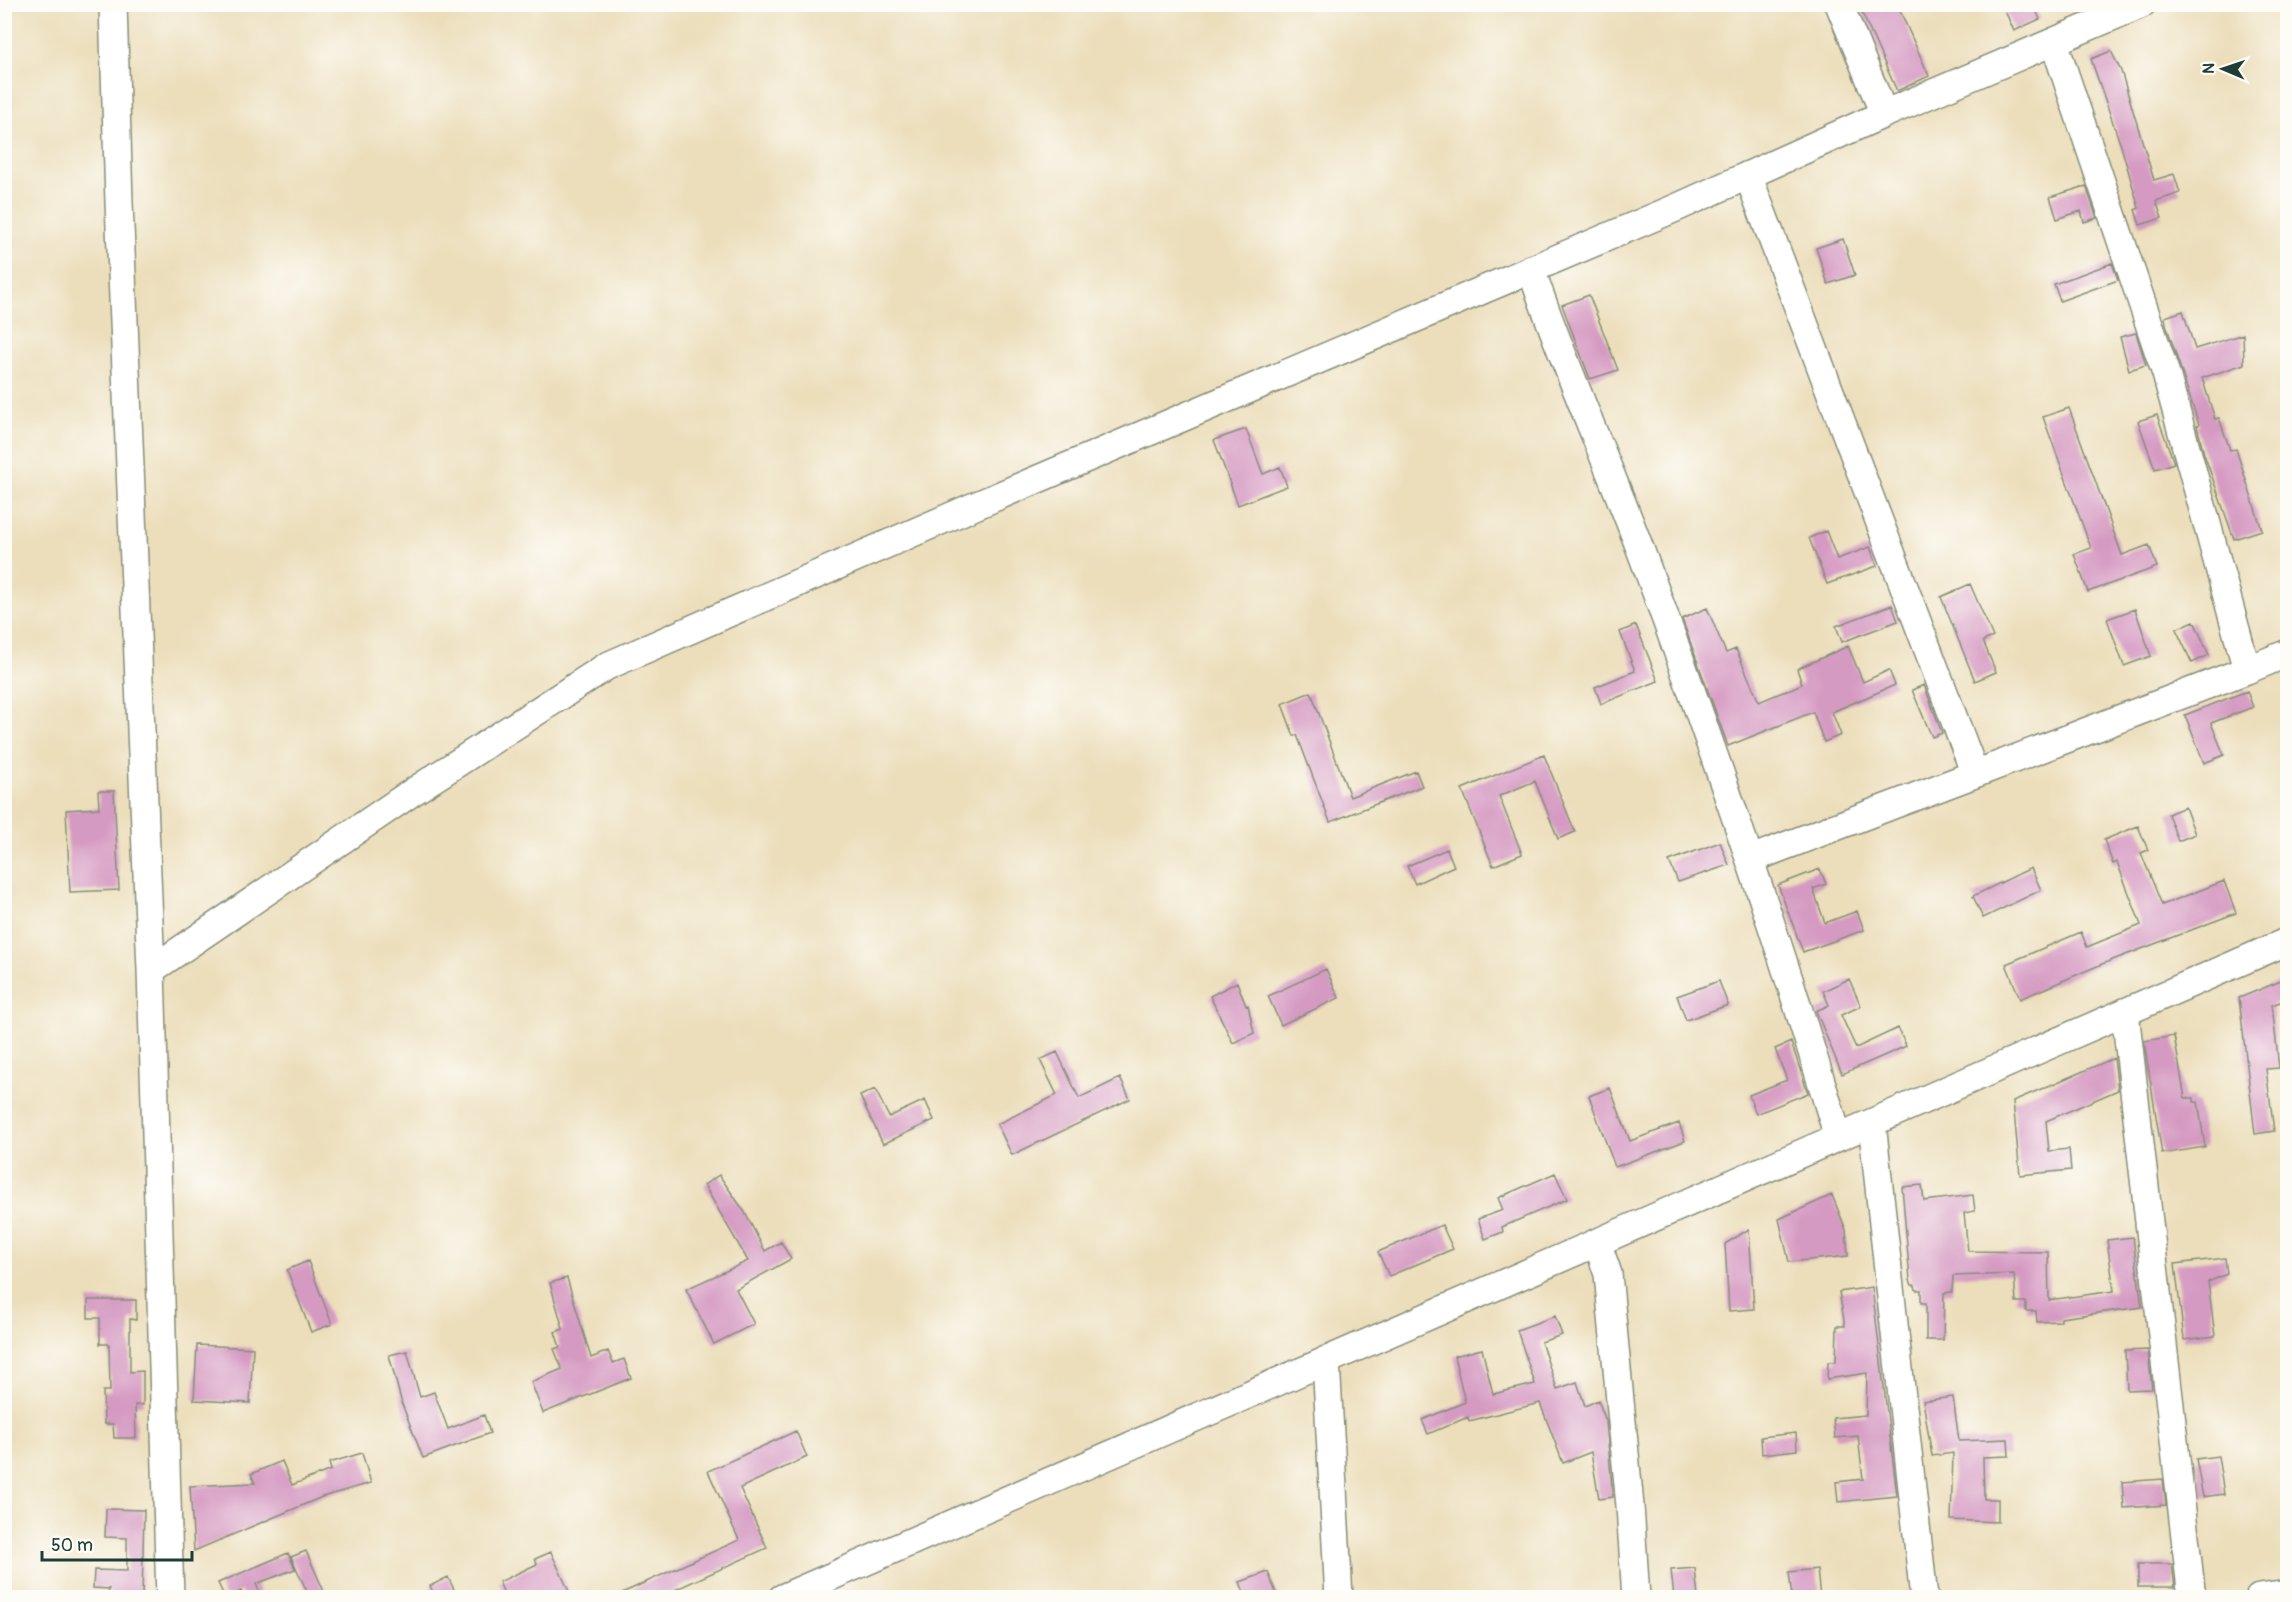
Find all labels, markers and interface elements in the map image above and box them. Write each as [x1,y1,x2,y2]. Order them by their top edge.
north arrow [2193,39,2253,99]
text: N [2199,63,2219,74]
scale bar [42,1524,192,1562]
text: 50 m [51,1534,93,1557]

